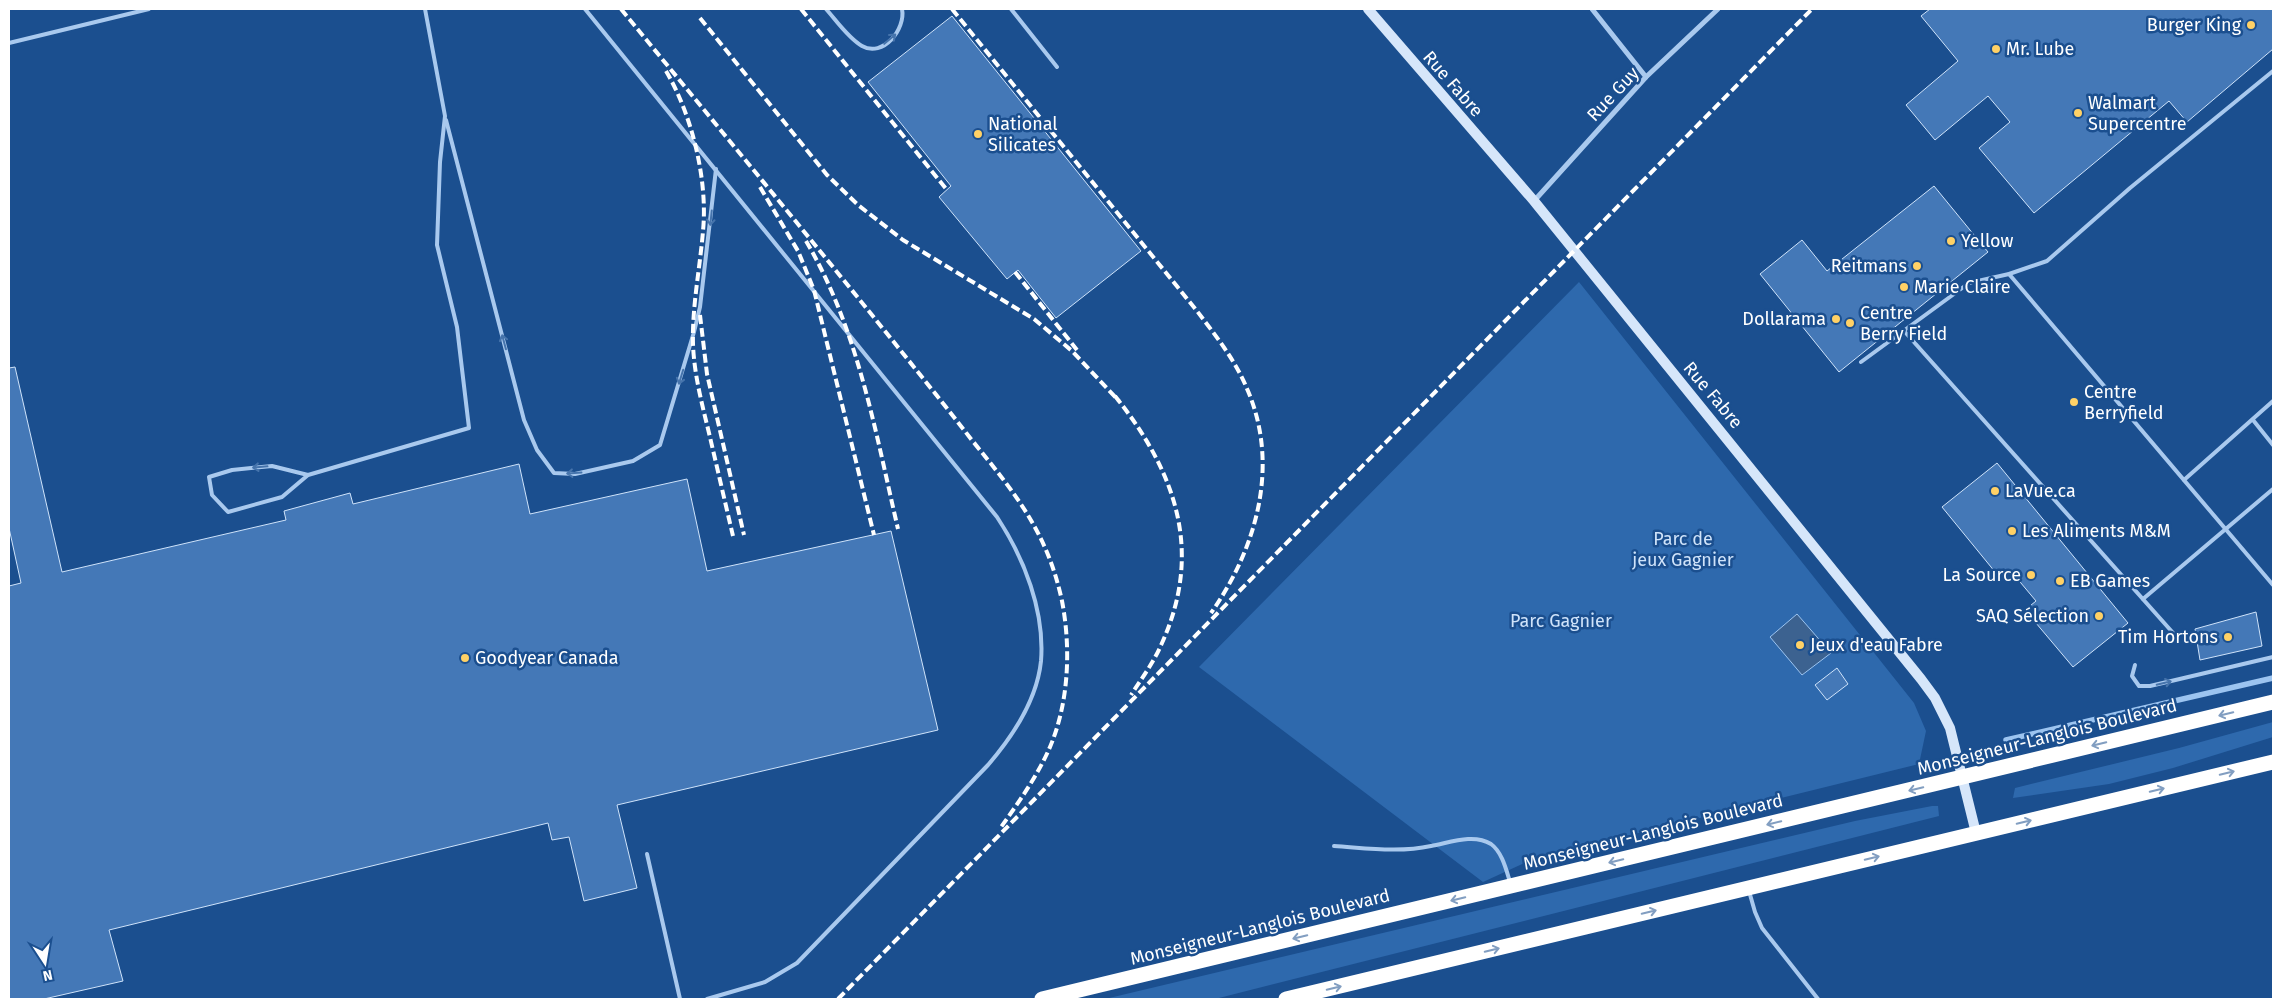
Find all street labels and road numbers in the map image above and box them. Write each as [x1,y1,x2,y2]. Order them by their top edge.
street label: Rue Fabre [1418,46,1488,122]
street label: Rue Guy [1582,62,1644,126]
street label: Rue Fabre [1679,357,1747,433]
street label: Monseigneur-Langlois Boulevard [1915,694,2179,780]
street label: Monseigneur-Langlois Boulevard [1521,789,1785,875]
street label: Monseigneur-Langlois Boulevard [1128,884,1392,970]

